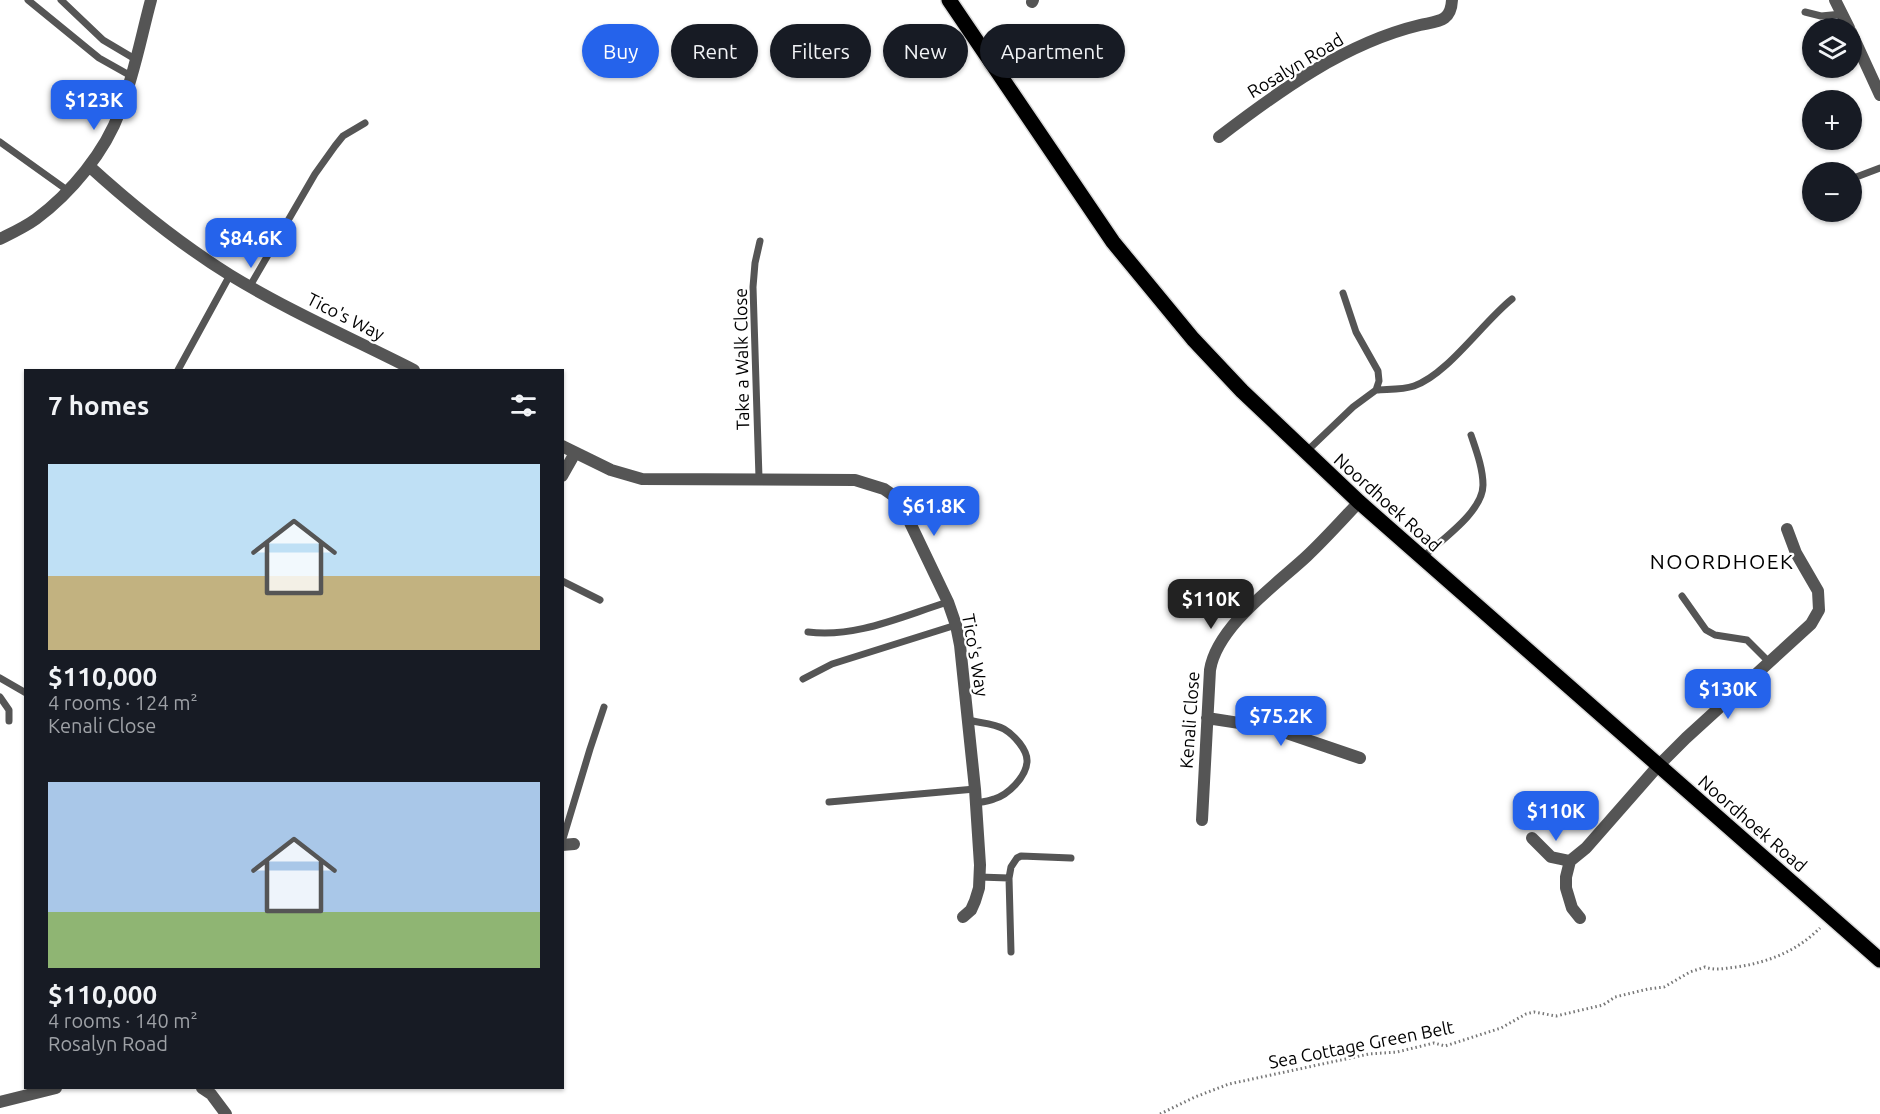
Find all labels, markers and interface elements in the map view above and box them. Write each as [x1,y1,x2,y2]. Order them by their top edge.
map controls [1802,18,1862,222]
button: layers [1802,18,1862,78]
chip: Buy [582,24,659,78]
chip: Rent [671,24,758,78]
chip: Filters [770,24,871,78]
chip: New [883,24,968,78]
chip: Apartment [980,24,1125,78]
street label: Rosalyn Road [1244,29,1346,101]
pin: $123K [52,80,136,131]
text: $123K [65,88,123,111]
button: + [1802,90,1862,150]
button: − [1802,162,1862,222]
pin: $84.6K [202,218,300,269]
text: $84.6K [219,226,283,249]
street label: Tico's Way [304,288,388,344]
street label: Take a Walk Close [730,288,752,430]
icon: filters [507,389,540,422]
text: 7 homes [48,391,149,420]
street label: Noordhoek Road [1331,449,1445,555]
pin: $61.8K [885,486,983,537]
text: $61.8K [902,494,966,517]
icon: home [240,503,348,611]
district label: NOORDHOEK [1650,549,1794,573]
pin: $110K [1169,579,1253,630]
text: $110K [1182,587,1240,610]
street label: Tico's Way [959,612,993,698]
text: $110,000 [48,662,157,691]
pin: $130K [1686,669,1770,720]
street label: Kenali Close [1176,671,1202,769]
text: $130K [1699,677,1757,700]
text: 4 rooms · 124 m² [48,691,198,714]
pin: $75.2K [1232,696,1330,747]
text: $75.2K [1249,704,1313,727]
text: Kenali Close [48,714,156,737]
street label: Noordhoek Road [1695,771,1811,875]
pin: $110K [1514,791,1598,842]
text: $110K [1527,799,1585,822]
icon: home [240,821,348,929]
text: $110,000 [48,980,157,1009]
text: 4 rooms · 140 m² [48,1009,198,1032]
street label: Sea Cottage Green Belt [1267,1016,1455,1072]
text: Rosalyn Road [48,1032,168,1055]

